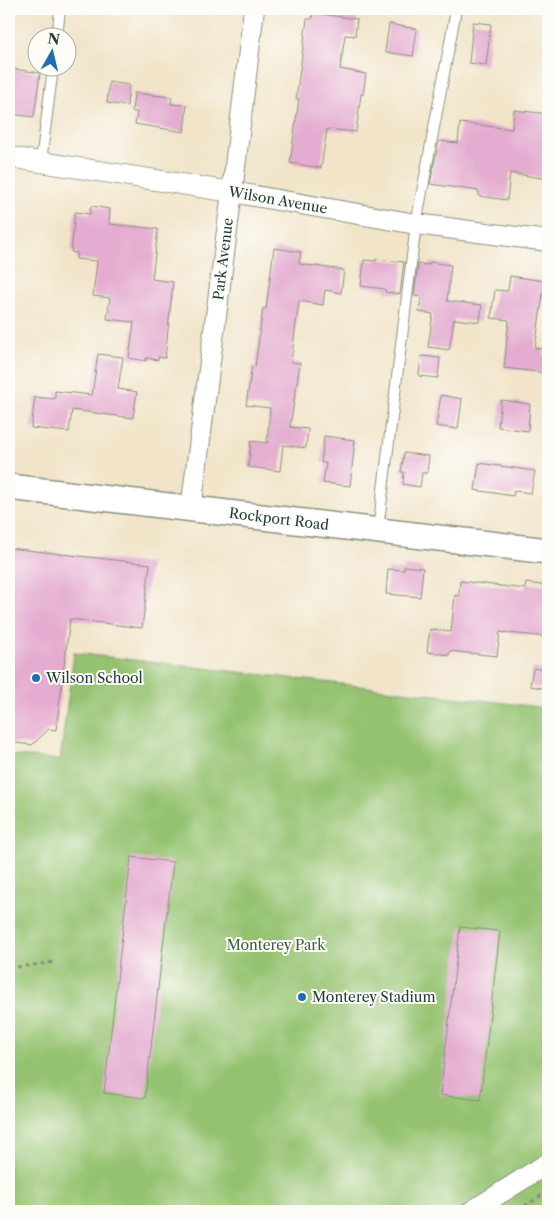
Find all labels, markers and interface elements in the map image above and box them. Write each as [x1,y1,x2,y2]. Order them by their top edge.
north arrow [28,28,78,78]
text: N [47,29,61,49]
street label: Wilson Avenue [226,182,329,218]
street label: Park Avenue [209,217,237,301]
street label: Rockport Road [228,504,330,534]
place label: Wilson School [45,669,143,687]
marker: Wilson School [30,672,42,684]
park label: Monterey Park [227,936,326,954]
place label: Monterey Stadium [312,988,435,1006]
marker: Monterey Stadium [296,991,308,1003]

